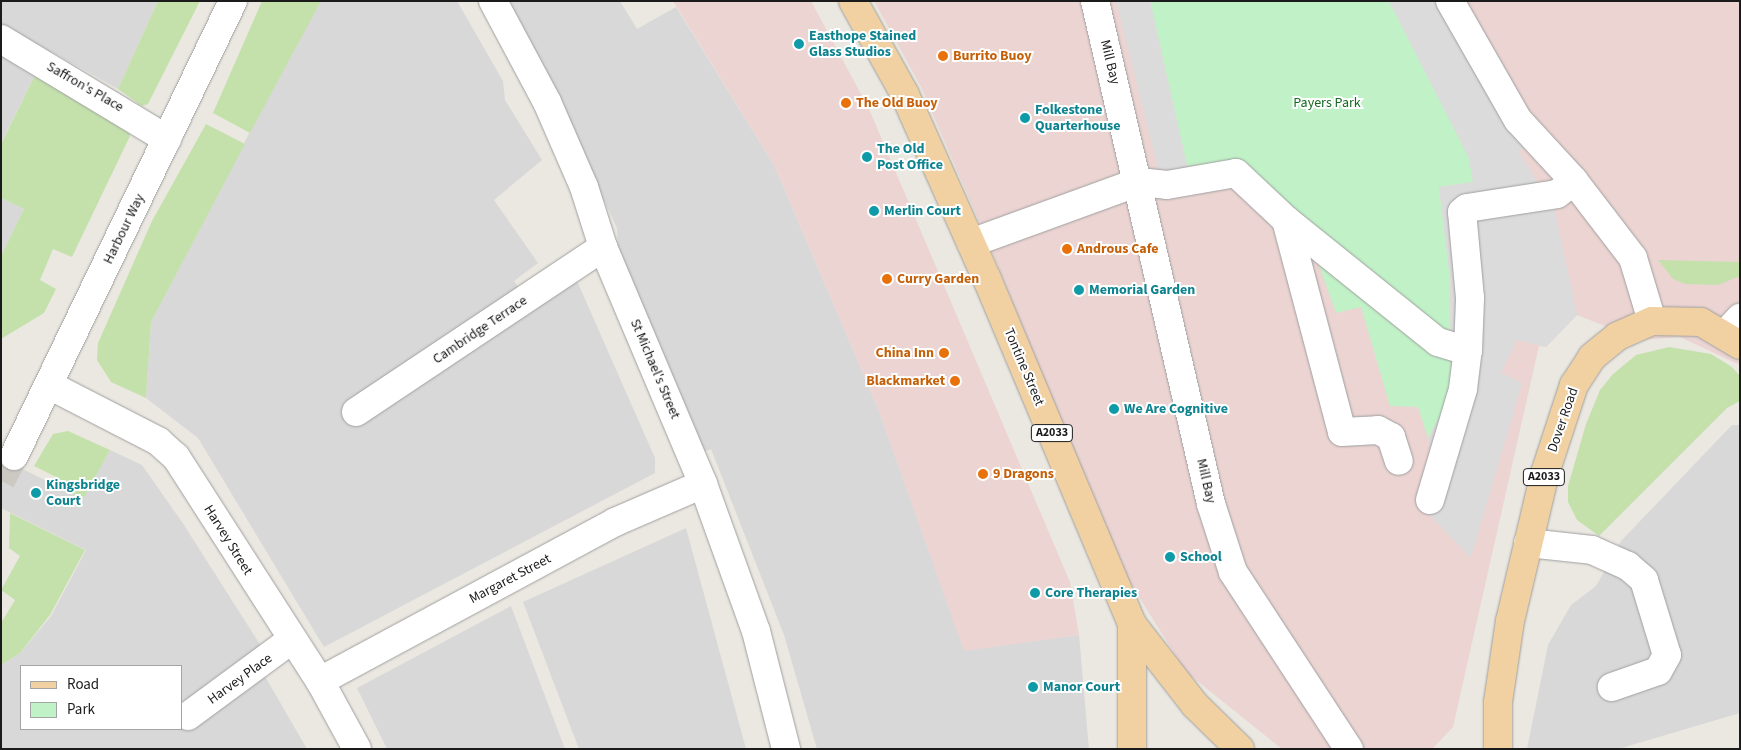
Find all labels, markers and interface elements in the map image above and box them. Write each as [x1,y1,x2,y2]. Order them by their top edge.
place label: Easthope Stained Glass Studios [809,28,916,60]
marker: Easthope Stained Glass Studios [793,38,805,50]
street label: Mill Bay [1096,38,1124,86]
place label: Burrito Buoy [953,48,1031,64]
marker: Burrito Buoy [937,50,949,62]
street label: Saffron's Place [44,58,126,116]
place label: The Old Buoy [856,95,938,111]
park label: Payers Park [1293,95,1361,111]
marker: The Old Buoy [840,97,852,109]
place label: Folkestone Quarterhouse [1035,102,1121,134]
marker: Folkestone Quarterhouse [1019,112,1031,124]
place label: The Old Post Office [877,141,943,174]
marker: The Old Post Office [861,151,873,163]
street label: Harbour Way [100,191,148,267]
place label: Merlin Court [884,203,961,219]
marker: Merlin Court [868,205,880,217]
place label: Androus Cafe [1077,241,1159,257]
marker: Androus Cafe [1061,243,1073,255]
place label: Curry Garden [897,271,979,287]
marker: Curry Garden [881,273,893,285]
place label: Memorial Garden [1089,282,1195,298]
marker: Memorial Garden [1073,284,1085,296]
street label: Cambridge Terrace [430,292,530,368]
street label: St Michael's Street [626,317,684,421]
street label: Tontine Street [1000,326,1048,408]
place label: China Inn [876,345,934,361]
marker: China Inn [938,347,950,359]
place label: Blackmarket [866,373,945,389]
marker: Blackmarket [949,375,961,387]
street label: Dover Road [1544,385,1582,455]
place label: We Are Cognitive [1124,401,1228,417]
marker: We Are Cognitive [1108,403,1120,415]
road number: A2033 [1031,423,1073,442]
street label: Mill Bay [1193,457,1219,505]
place label: 9 Dragons [993,466,1054,482]
marker: 9 Dragons [977,468,989,480]
road number: A2033 [1523,468,1565,487]
place label: Kingsbridge Court [46,477,120,510]
marker: Kingsbridge Court [30,487,42,499]
street label: Harvey Street [200,502,256,578]
place label: School [1180,549,1222,565]
street label: Margaret Street [466,550,554,608]
marker: School [1164,551,1176,563]
place label: Core Therapies [1045,585,1137,601]
marker: Core Therapies [1029,587,1041,599]
street label: Harvey Place [204,650,276,708]
legend [20,665,182,730]
text: Road [67,674,99,695]
place label: Manor Court [1043,679,1120,695]
marker: Manor Court [1027,681,1039,693]
text: Park [67,699,95,720]

